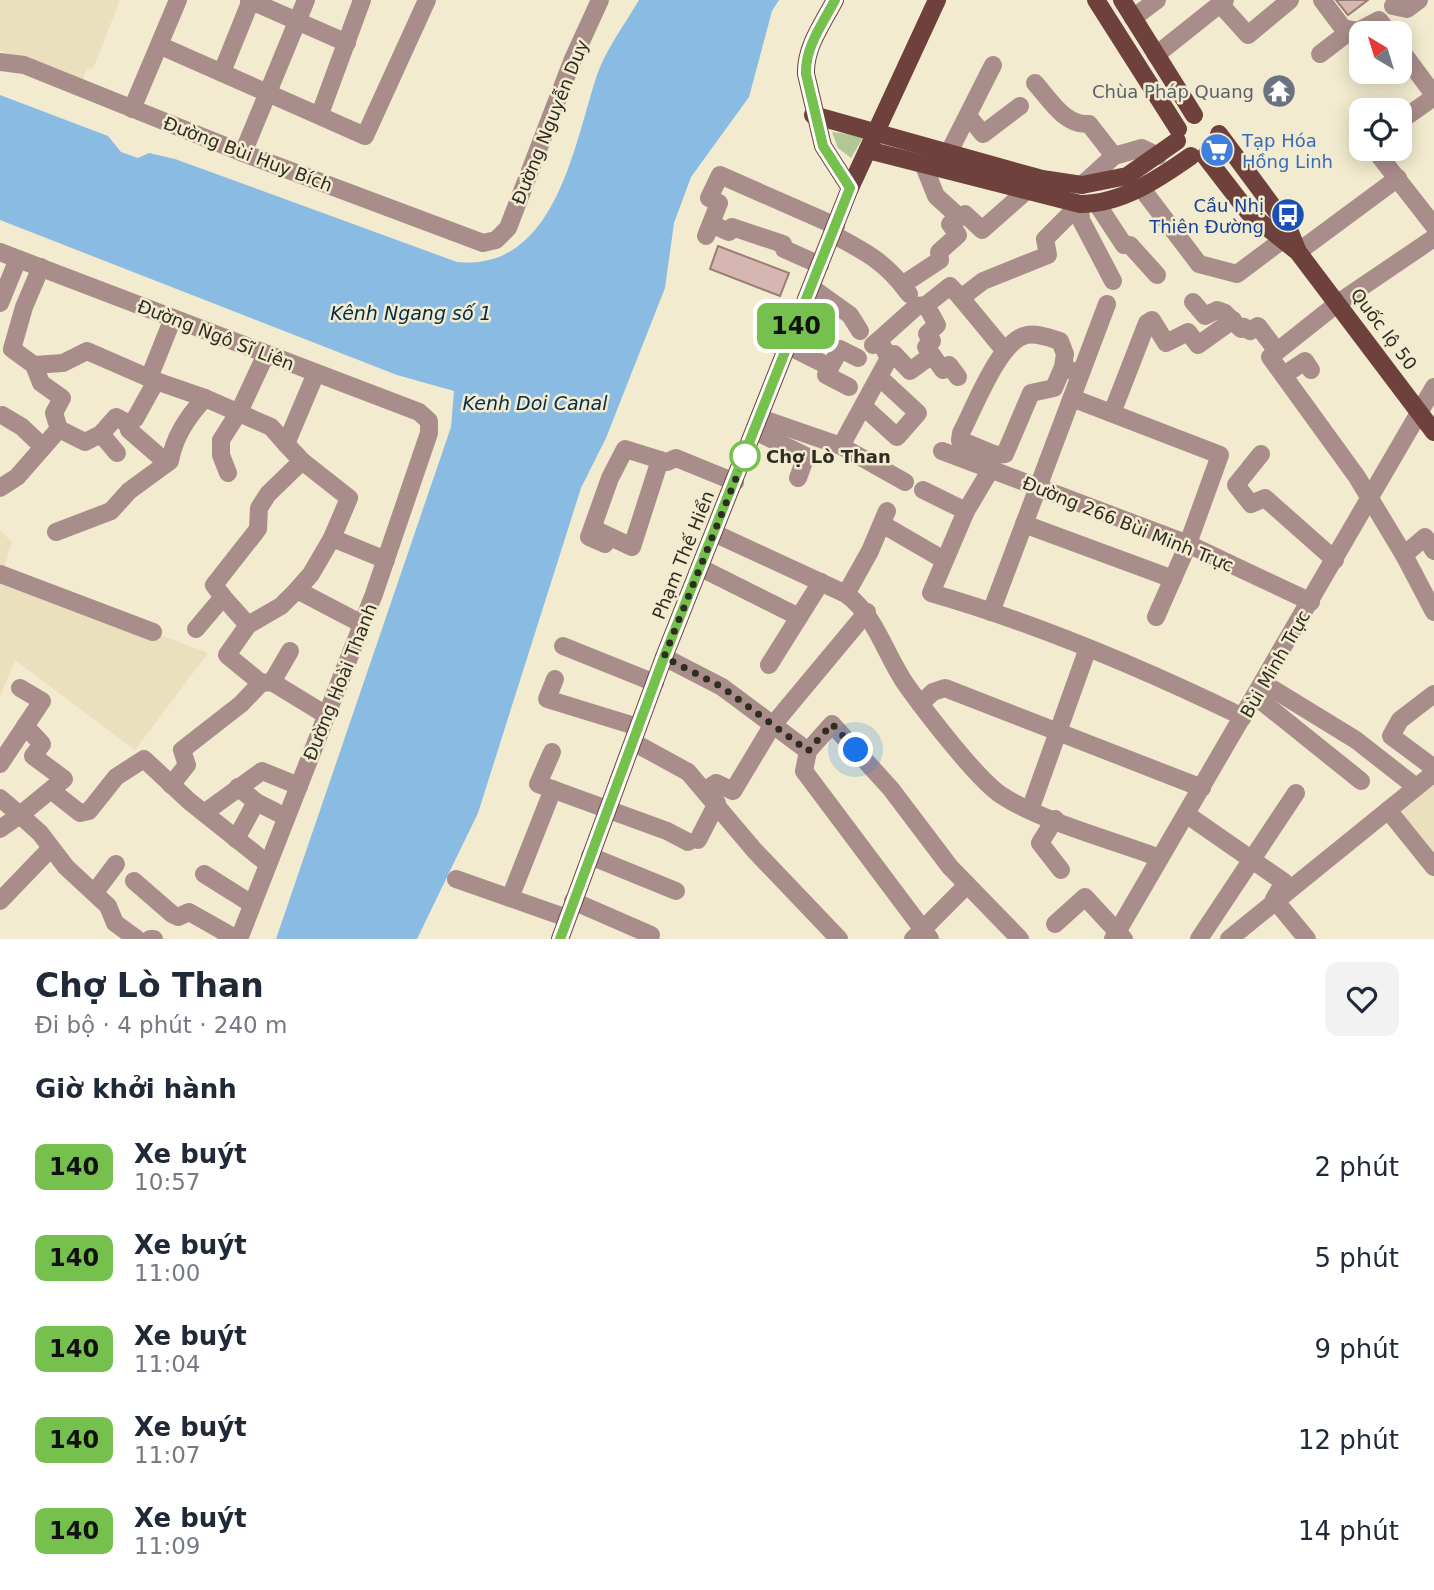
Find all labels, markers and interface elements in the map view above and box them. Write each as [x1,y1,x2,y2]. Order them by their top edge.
north arrow [1349,21,1412,84]
map controls [1349,21,1412,161]
street label: Đường Nguyễn Duy [507,36,593,208]
temple icon: Chùa Pháp Quang [1260,72,1298,110]
place label: Chùa Pháp Quang [1092,81,1254,102]
button: locate [1349,98,1412,161]
street label: Đường Bùi Huy Bích [160,112,336,196]
place label: Tạp Hóa Hồng Linh [1241,130,1333,172]
supermarket icon: Tạp Hóa Hồng Linh [1198,131,1236,169]
place label: Cầu Nhị Thiên Đường [1148,195,1264,237]
bus stop icon: Cầu Nhị Thiên Đường [1269,196,1307,234]
street label: Quốc lộ 50 [1346,284,1422,374]
street label: Đường Ngô Sĩ Liên [135,295,297,375]
water label: Kênh Ngang số 1 [330,302,492,324]
line badge: 140 [756,303,836,349]
text: 140 [771,312,821,340]
water label: Kenh Doi Canal [462,392,608,414]
marker: Chợ Lò Than [730,441,760,471]
place label: Chợ Lò Than [766,446,891,467]
street label: Đường 266 Bùi Minh Trực [1019,472,1237,576]
street label: Phạm Thế Hiển [648,488,718,622]
street label: Đường Hoài Thanh [299,600,381,764]
street label: Bùi Minh Trực [1236,607,1314,721]
your location [838,732,873,767]
button: heart [1325,962,1399,1036]
text: Chợ Lò Than [35,966,264,1005]
text: Đi bộ · 4 phút · 240 m [35,1012,287,1038]
text: Giờ khởi hành [35,1074,237,1104]
text: Xe buýt [134,1139,247,1169]
text: 2 phút [1315,1152,1399,1182]
text: 140 [49,1153,99,1181]
text: 10:57 [134,1169,200,1195]
text: Xe buýt [134,1230,247,1260]
text: 5 phút [1315,1243,1399,1273]
text: 140 [49,1244,99,1272]
text: 11:00 [134,1260,200,1286]
text: Xe buýt [134,1321,247,1351]
text: 9 phút [1315,1334,1399,1364]
text: 140 [49,1335,99,1363]
text: 11:04 [134,1351,200,1377]
text: Xe buýt [134,1412,247,1442]
text: 12 phút [1298,1425,1399,1455]
text: 140 [49,1426,99,1454]
text: 11:07 [134,1442,200,1468]
text: Xe buýt [134,1503,247,1533]
text: 14 phút [1298,1516,1399,1546]
text: 140 [49,1517,99,1545]
text: 11:09 [134,1533,200,1559]

